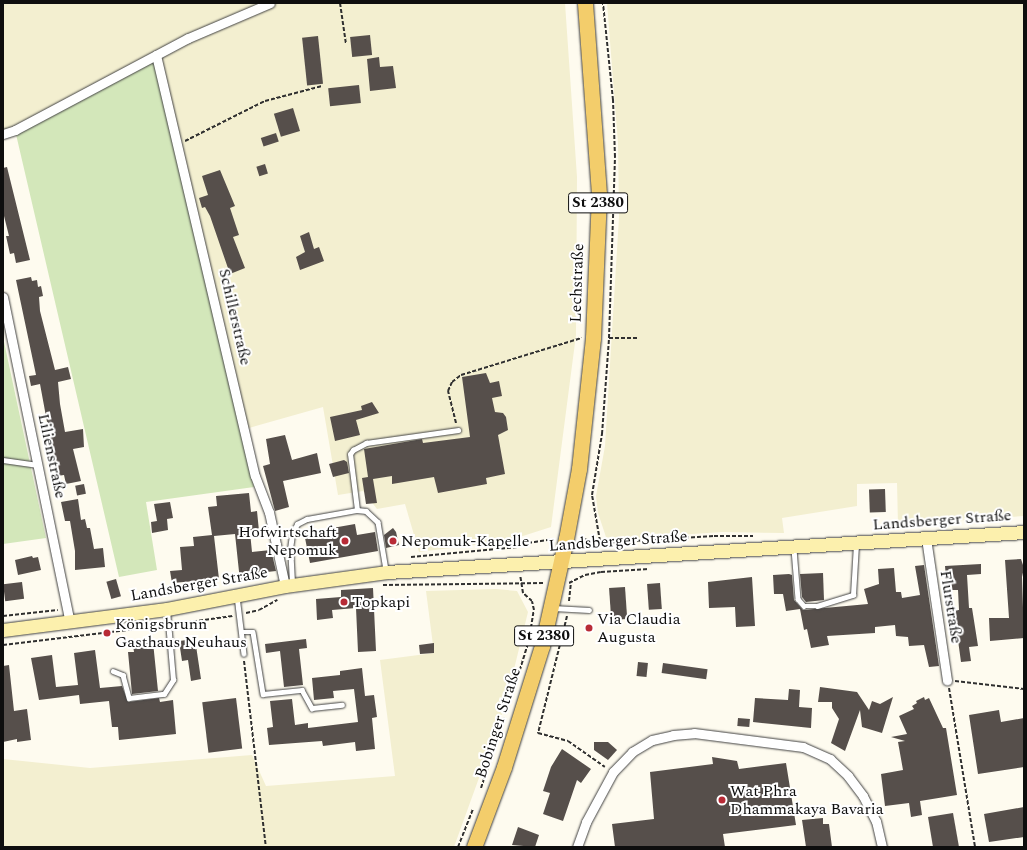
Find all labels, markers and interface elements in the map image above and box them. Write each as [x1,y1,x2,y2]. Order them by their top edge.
road number: St 2380 [568,190,628,216]
street label: Lechstraße [566,243,588,323]
street label: Schillerstraße [215,267,255,367]
street label: Lilienstraße [34,412,70,500]
street label: Landsberger Straße [872,506,1012,534]
place label: Hofwirtschaft Nepomuk [238,522,337,560]
street label: Landsberger Straße [548,527,688,555]
place label: Nepomuk-Kapelle [401,531,529,551]
marker: Hofwirtschaft Nepomuk [340,536,350,546]
marker: Nepomuk-Kapelle [388,536,398,546]
street label: Landsberger Straße [129,562,269,606]
street label: Flurstraße [936,569,966,645]
place label: Topkapi [352,592,410,612]
marker: Topkapi [339,597,349,607]
place label: Via Claudia Augusta [597,609,681,647]
place label: Königsbrunn Gasthaus Neuhaus [115,614,247,652]
road number: St 2380 [514,623,574,649]
marker: Via Claudia Augusta [584,623,594,633]
marker: Königsbrunn Gasthaus Neuhaus [102,628,112,638]
street label: Bobinger Straße [471,665,525,781]
place label: Wat Phra Dhammakaya Bavaria [730,781,884,819]
marker: Wat Phra Dhammakaya Bavaria [717,795,727,805]

